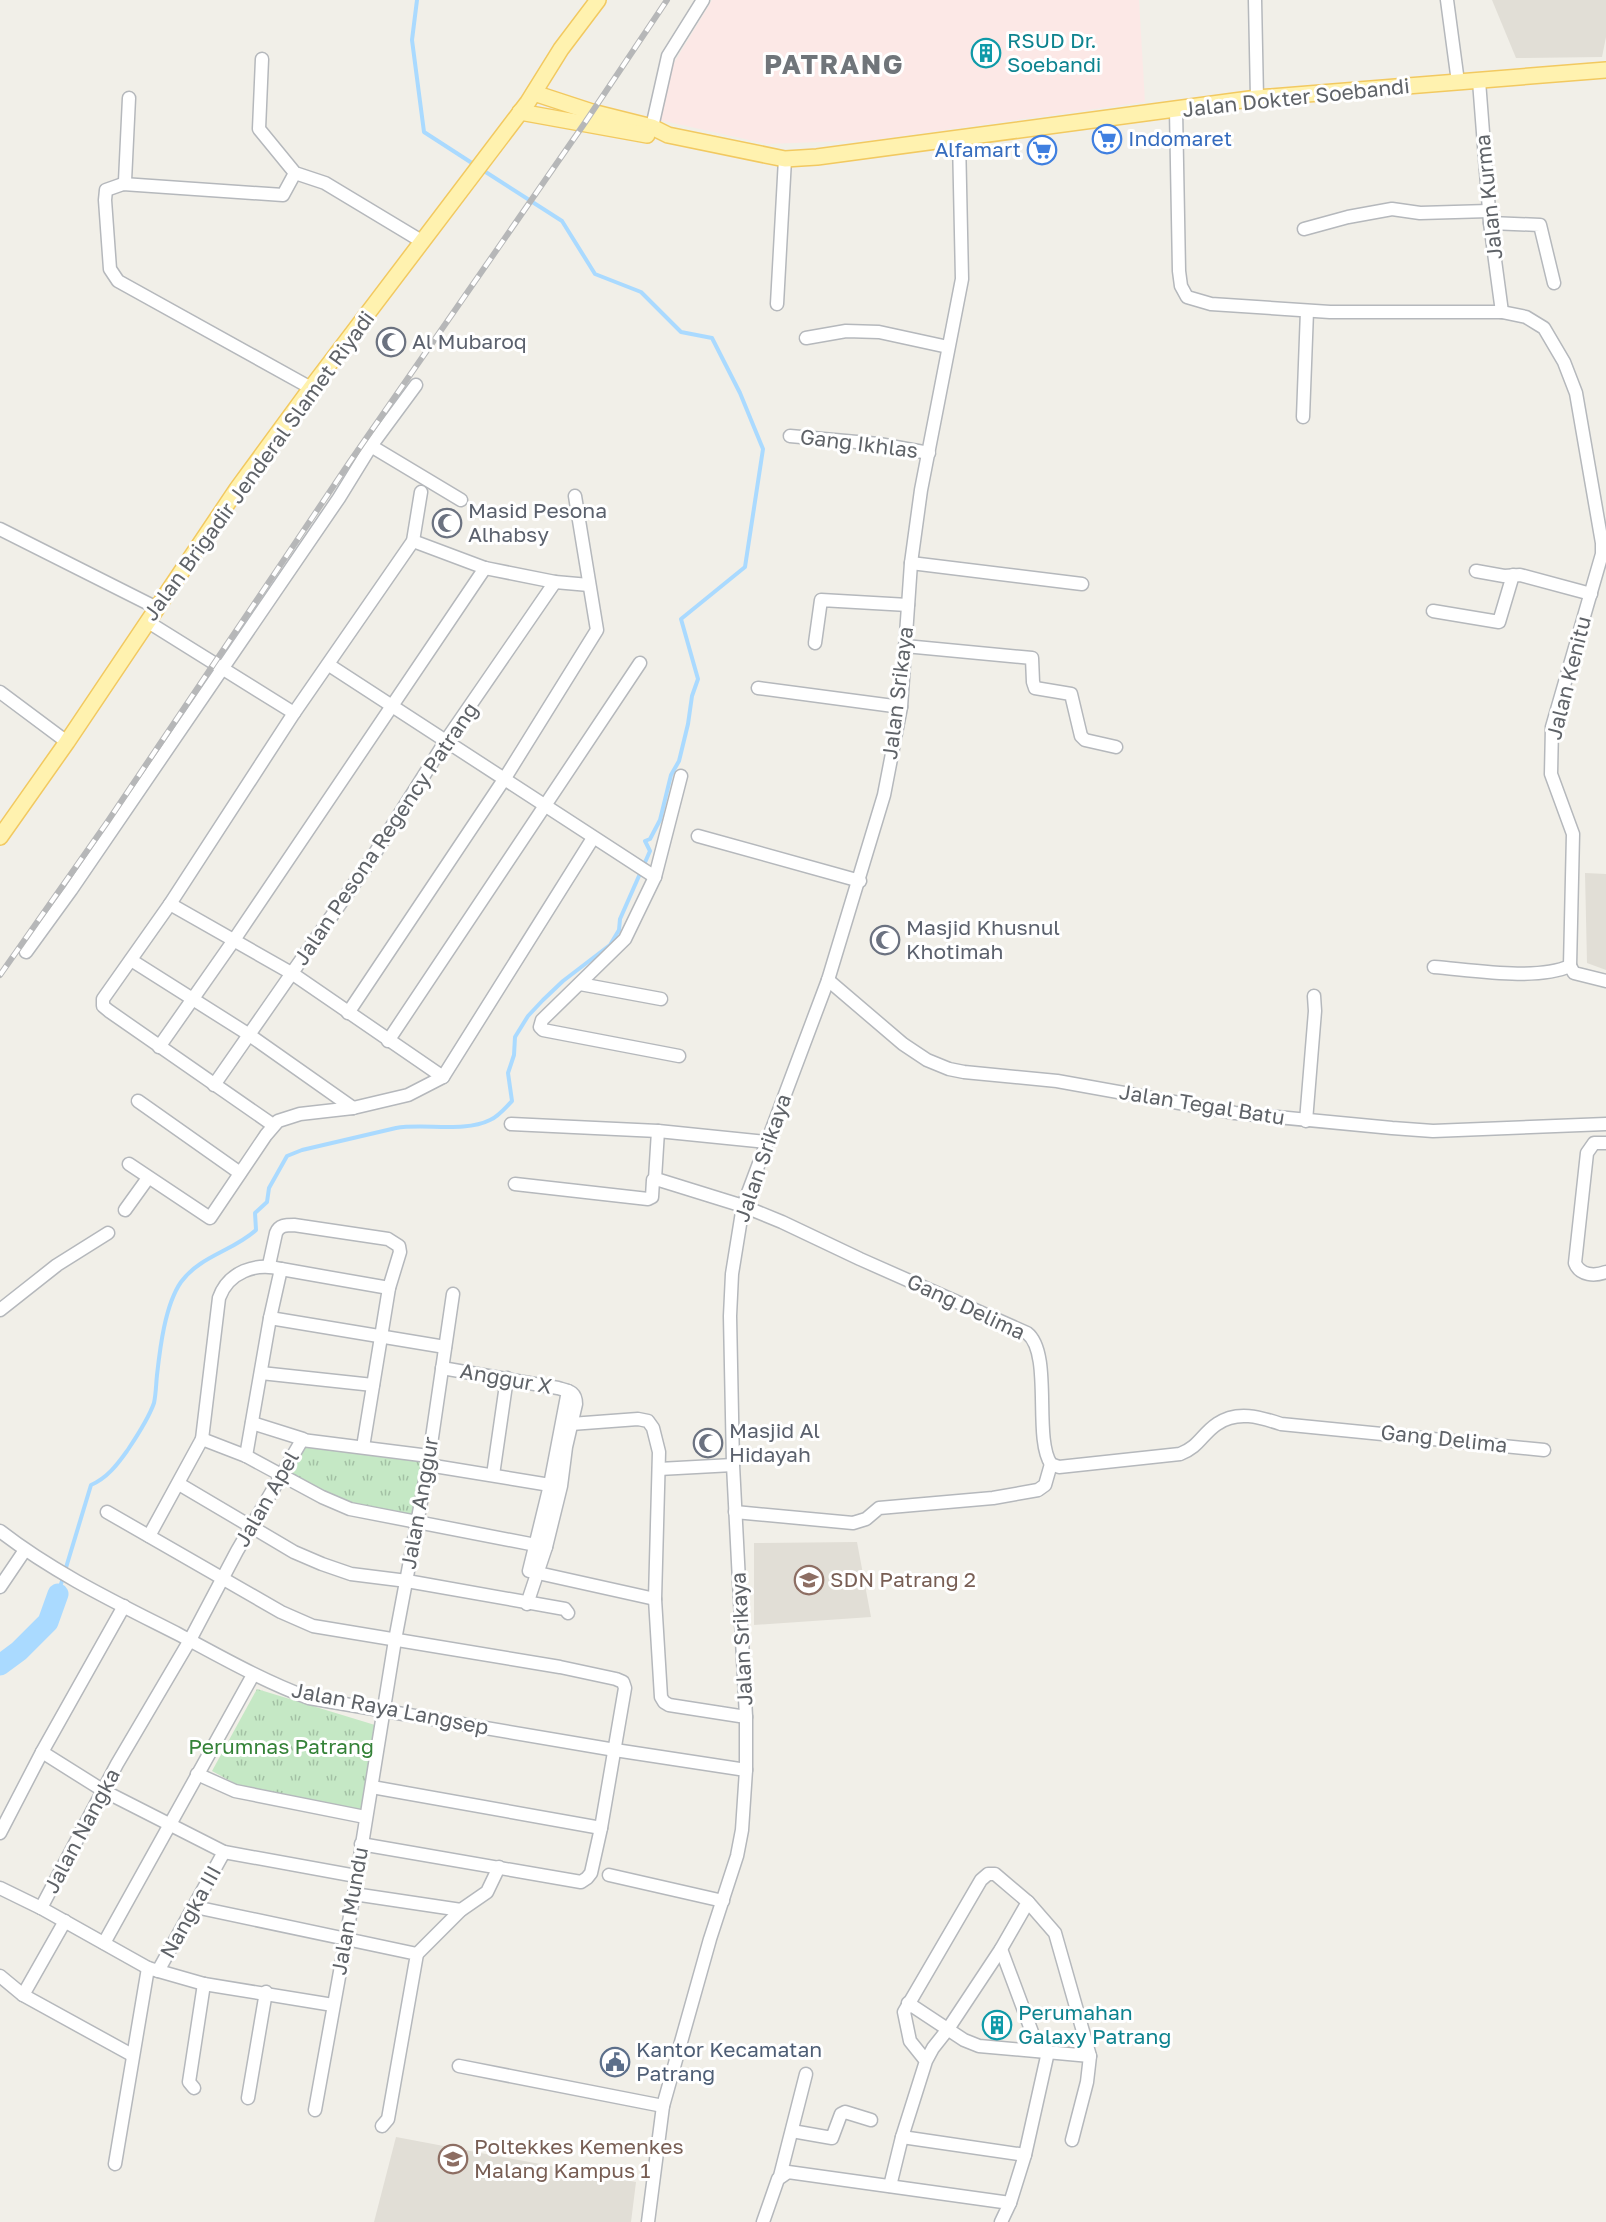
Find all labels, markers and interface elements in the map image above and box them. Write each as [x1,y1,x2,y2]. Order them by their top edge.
place label: RSUD Dr. Soebandi [1007,27,1101,77]
building icon: RSUD Dr. Soebandi [970,37,1002,69]
district label: PATRANG [764,48,904,80]
street label: Jalan Dokter Soebandi [1181,72,1411,122]
supermarket icon: Indomaret [1091,123,1123,155]
place label: Indomaret [1128,125,1232,151]
street label: Jalan Kurma [1469,133,1508,261]
supermarket icon: Alfamart [1026,134,1058,166]
place label: Alfamart [934,136,1021,162]
street label: Jalan Brigadir Jenderal Slamet Riyadi [137,305,379,625]
mosque icon: Al Mubaroq [375,326,407,358]
place label: Al Mubaroq [412,328,527,354]
street label: Gang Ikhlas [799,423,920,463]
place label: Masid Pesona Alhabsy [468,497,607,547]
mosque icon: Masid Pesona Alhabsy [431,507,463,539]
street label: Jalan Kenitu [1540,613,1596,742]
street label: Jalan Srikaya [876,625,918,761]
street label: Jalan Pesona Regency Patrang [287,697,483,970]
place label: Masjid Khusnul Khotimah [906,914,1060,964]
mosque icon: Masjid Khusnul Khotimah [869,924,901,956]
street label: Jalan Tegal Batu [1118,1078,1287,1130]
street label: Jalan Srikaya [728,1090,796,1225]
street label: Gang Delima [903,1267,1030,1345]
street label: Anggur X [458,1357,554,1399]
place label: Masjid Al Hidayah [729,1417,820,1467]
street label: Gang Delima [1379,1418,1509,1458]
mosque icon: Masjid Al Hidayah [692,1427,724,1459]
street label: Jalan Anggur [395,1435,443,1571]
street label: Jalan Apel [228,1446,304,1551]
school or university icon: SDN Patrang 2 [793,1564,825,1596]
place label: SDN Patrang 2 [830,1566,976,1592]
street label: Jalan Srikaya [725,1572,757,1706]
street label: Jalan Raya Langsep [289,1676,491,1740]
park label: Perumnas Patrang [188,1733,374,1759]
street label: Jalan Nangka [37,1764,125,1897]
street label: Jalan Mundu [325,1845,373,1977]
street label: Nangka III [154,1861,226,1963]
place label: Perumahan Galaxy Patrang [1018,1999,1171,2049]
building icon: Perumahan Galaxy Patrang [981,2009,1013,2041]
place label: Kantor Kecamatan Patrang [636,2036,822,2086]
public building icon: Kantor Kecamatan Patrang [599,2046,631,2078]
place label: Poltekkes Kemenkes Malang Kampus 1 [474,2133,684,2183]
school or university icon: Poltekkes Kemenkes Malang Kampus 1 [437,2143,469,2175]

